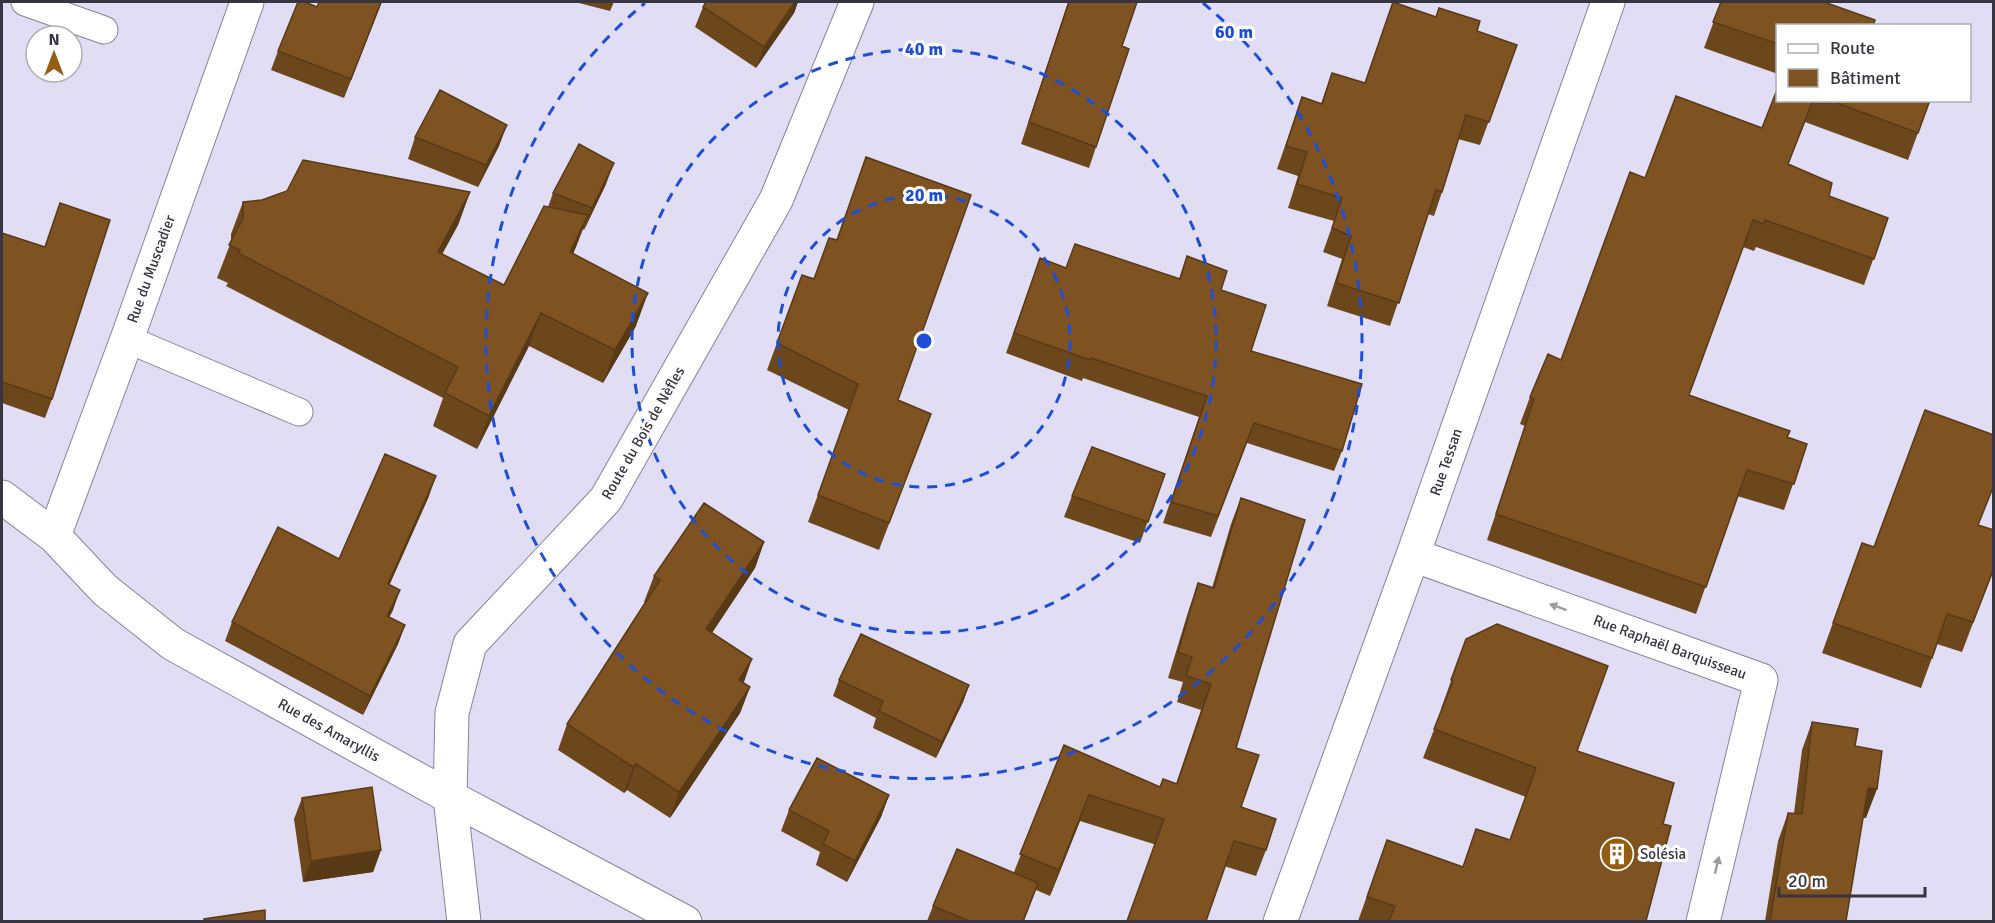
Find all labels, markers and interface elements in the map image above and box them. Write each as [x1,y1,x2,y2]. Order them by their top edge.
text: 60 m [1215,21,1253,43]
north arrow [24,24,84,84]
legend [1776,24,1971,102]
text: N [48,30,60,50]
text: Route [1830,37,1875,59]
text: 40 m [905,38,943,60]
text: Bâtiment [1830,67,1901,89]
text: 20 m [905,184,943,206]
street label: Rue du Muscadier [123,212,179,325]
centre of rings [914,331,934,351]
street label: Route du Bois de Nèfles [598,363,689,503]
street label: Rue Tessan [1426,426,1466,498]
one-way arrow [1549,601,1567,611]
street label: Rue Raphaël Barquisseau [1591,611,1749,683]
street label: Rue des Amaryllis [275,695,384,766]
building icon: Solésia [1599,836,1635,872]
place label: Solésia [1640,845,1686,863]
one-way arrow [1712,855,1722,874]
scale bar [1779,860,1924,898]
text: 20 m [1788,870,1826,892]

